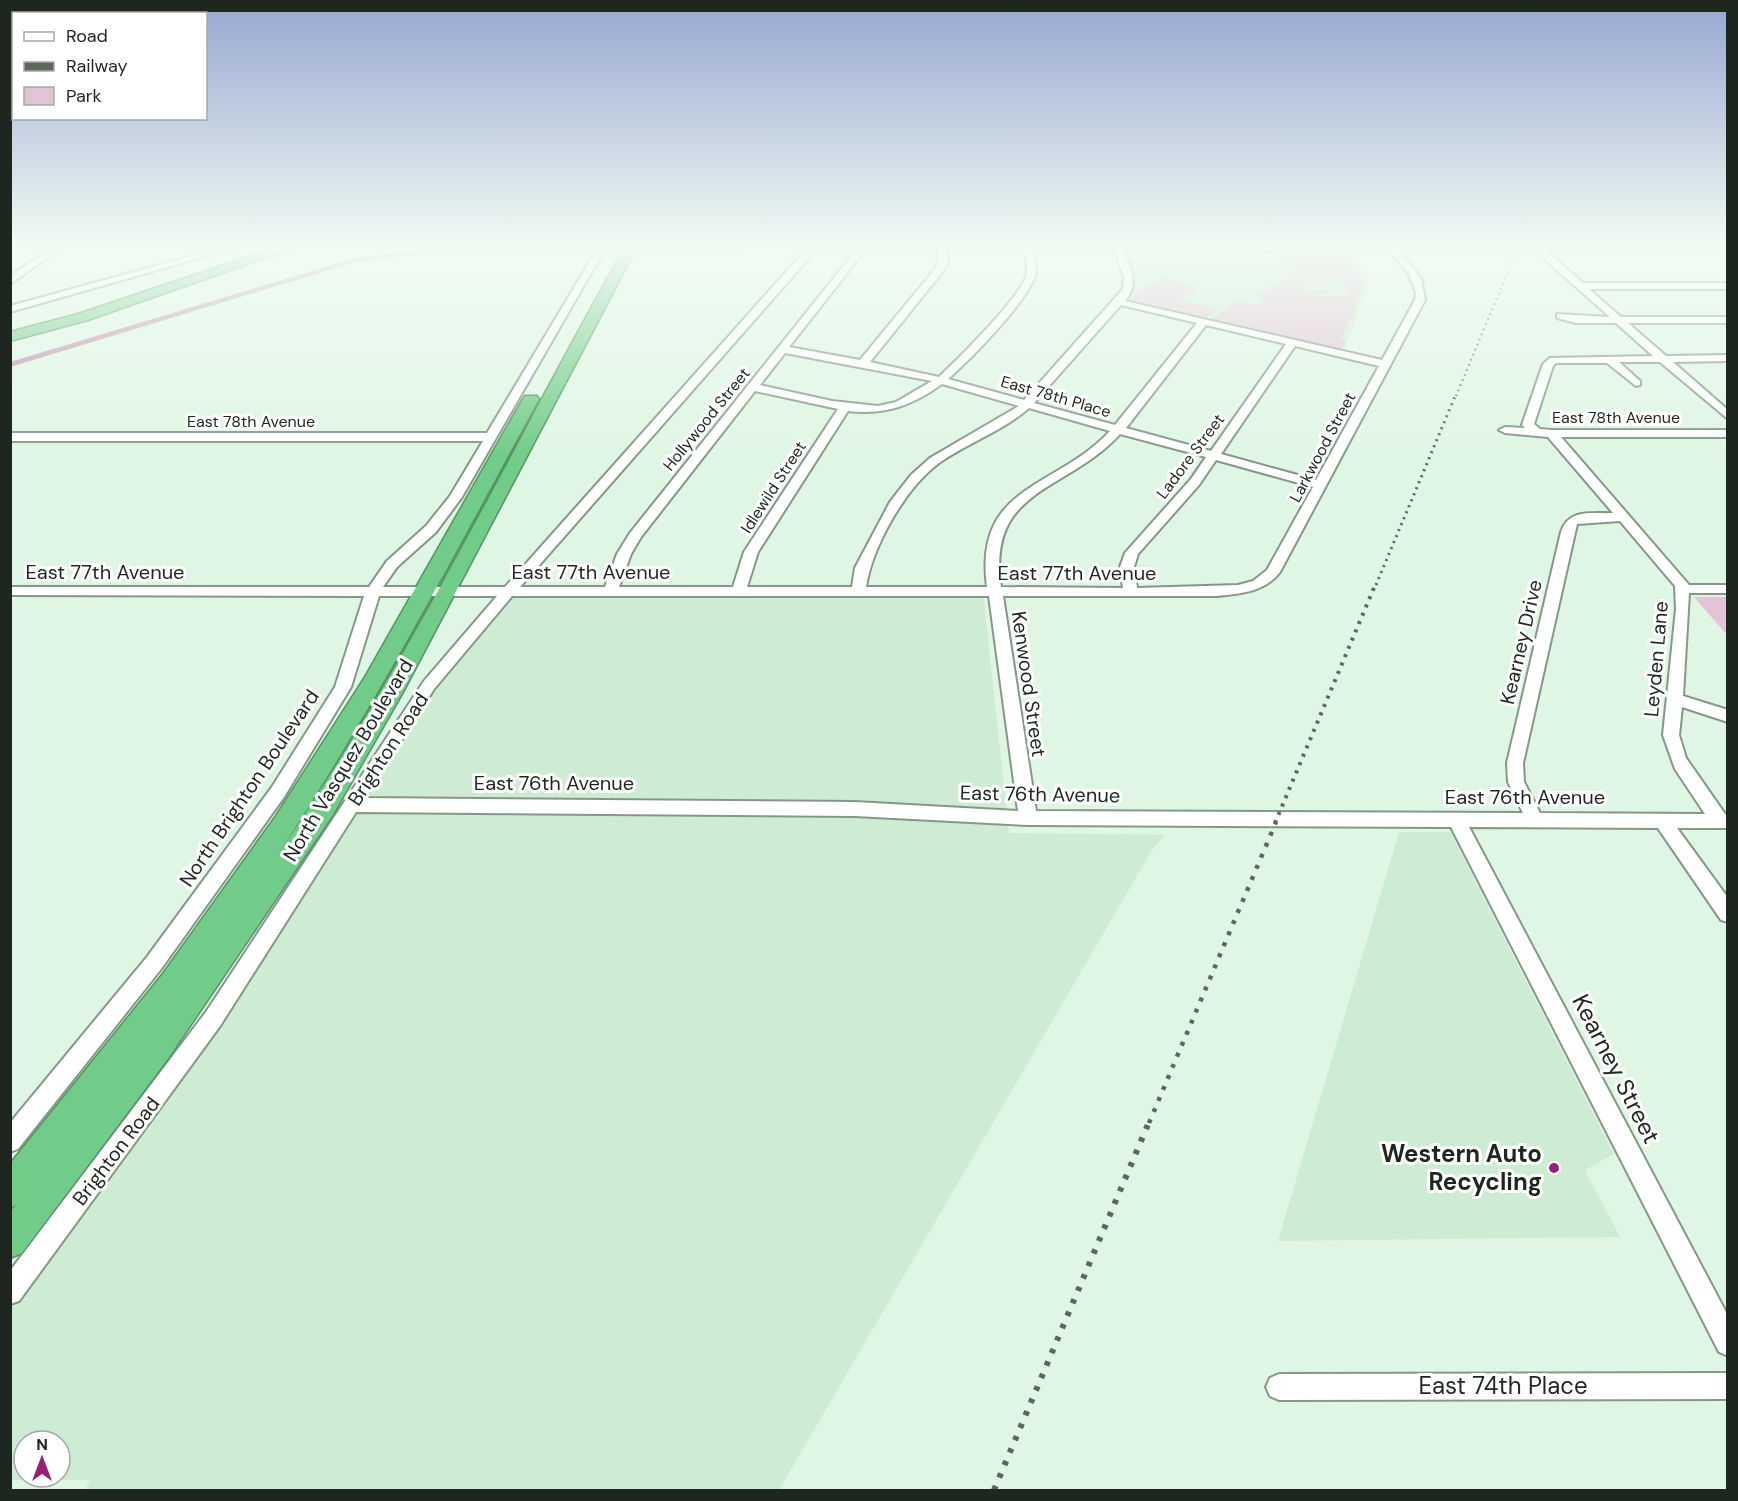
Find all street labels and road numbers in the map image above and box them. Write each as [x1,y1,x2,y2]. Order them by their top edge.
street label: Hollywood Street [658,363,754,475]
street label: East 78th Place [998,371,1113,422]
street label: Larkwood Street [1285,389,1360,506]
street label: East 78th Avenue [1552,407,1680,428]
street label: Ladore Street [1152,410,1229,503]
street label: East 78th Avenue [187,411,315,432]
street label: Idlewild Street [736,437,811,537]
street label: East 77th Avenue [26,559,184,585]
street label: East 77th Avenue [512,559,670,585]
street label: East 77th Avenue [998,560,1156,586]
street label: Kearney Drive [1494,577,1548,707]
street label: Leyden Lane [1638,600,1674,718]
street label: Kenwood Street [1006,609,1052,759]
street label: North Vasquez Boulevard [277,654,419,866]
street label: North Brighton Boulevard [173,684,325,892]
street label: Brighton Road [342,688,434,810]
street label: East 76th Avenue [474,770,634,796]
street label: East 76th Avenue [960,780,1120,808]
street label: East 76th Avenue [1445,784,1605,810]
street label: Kearney Street [1566,989,1667,1149]
street label: Brighton Road [67,1091,165,1211]
street label: East 74th Place [1418,1370,1588,1401]

